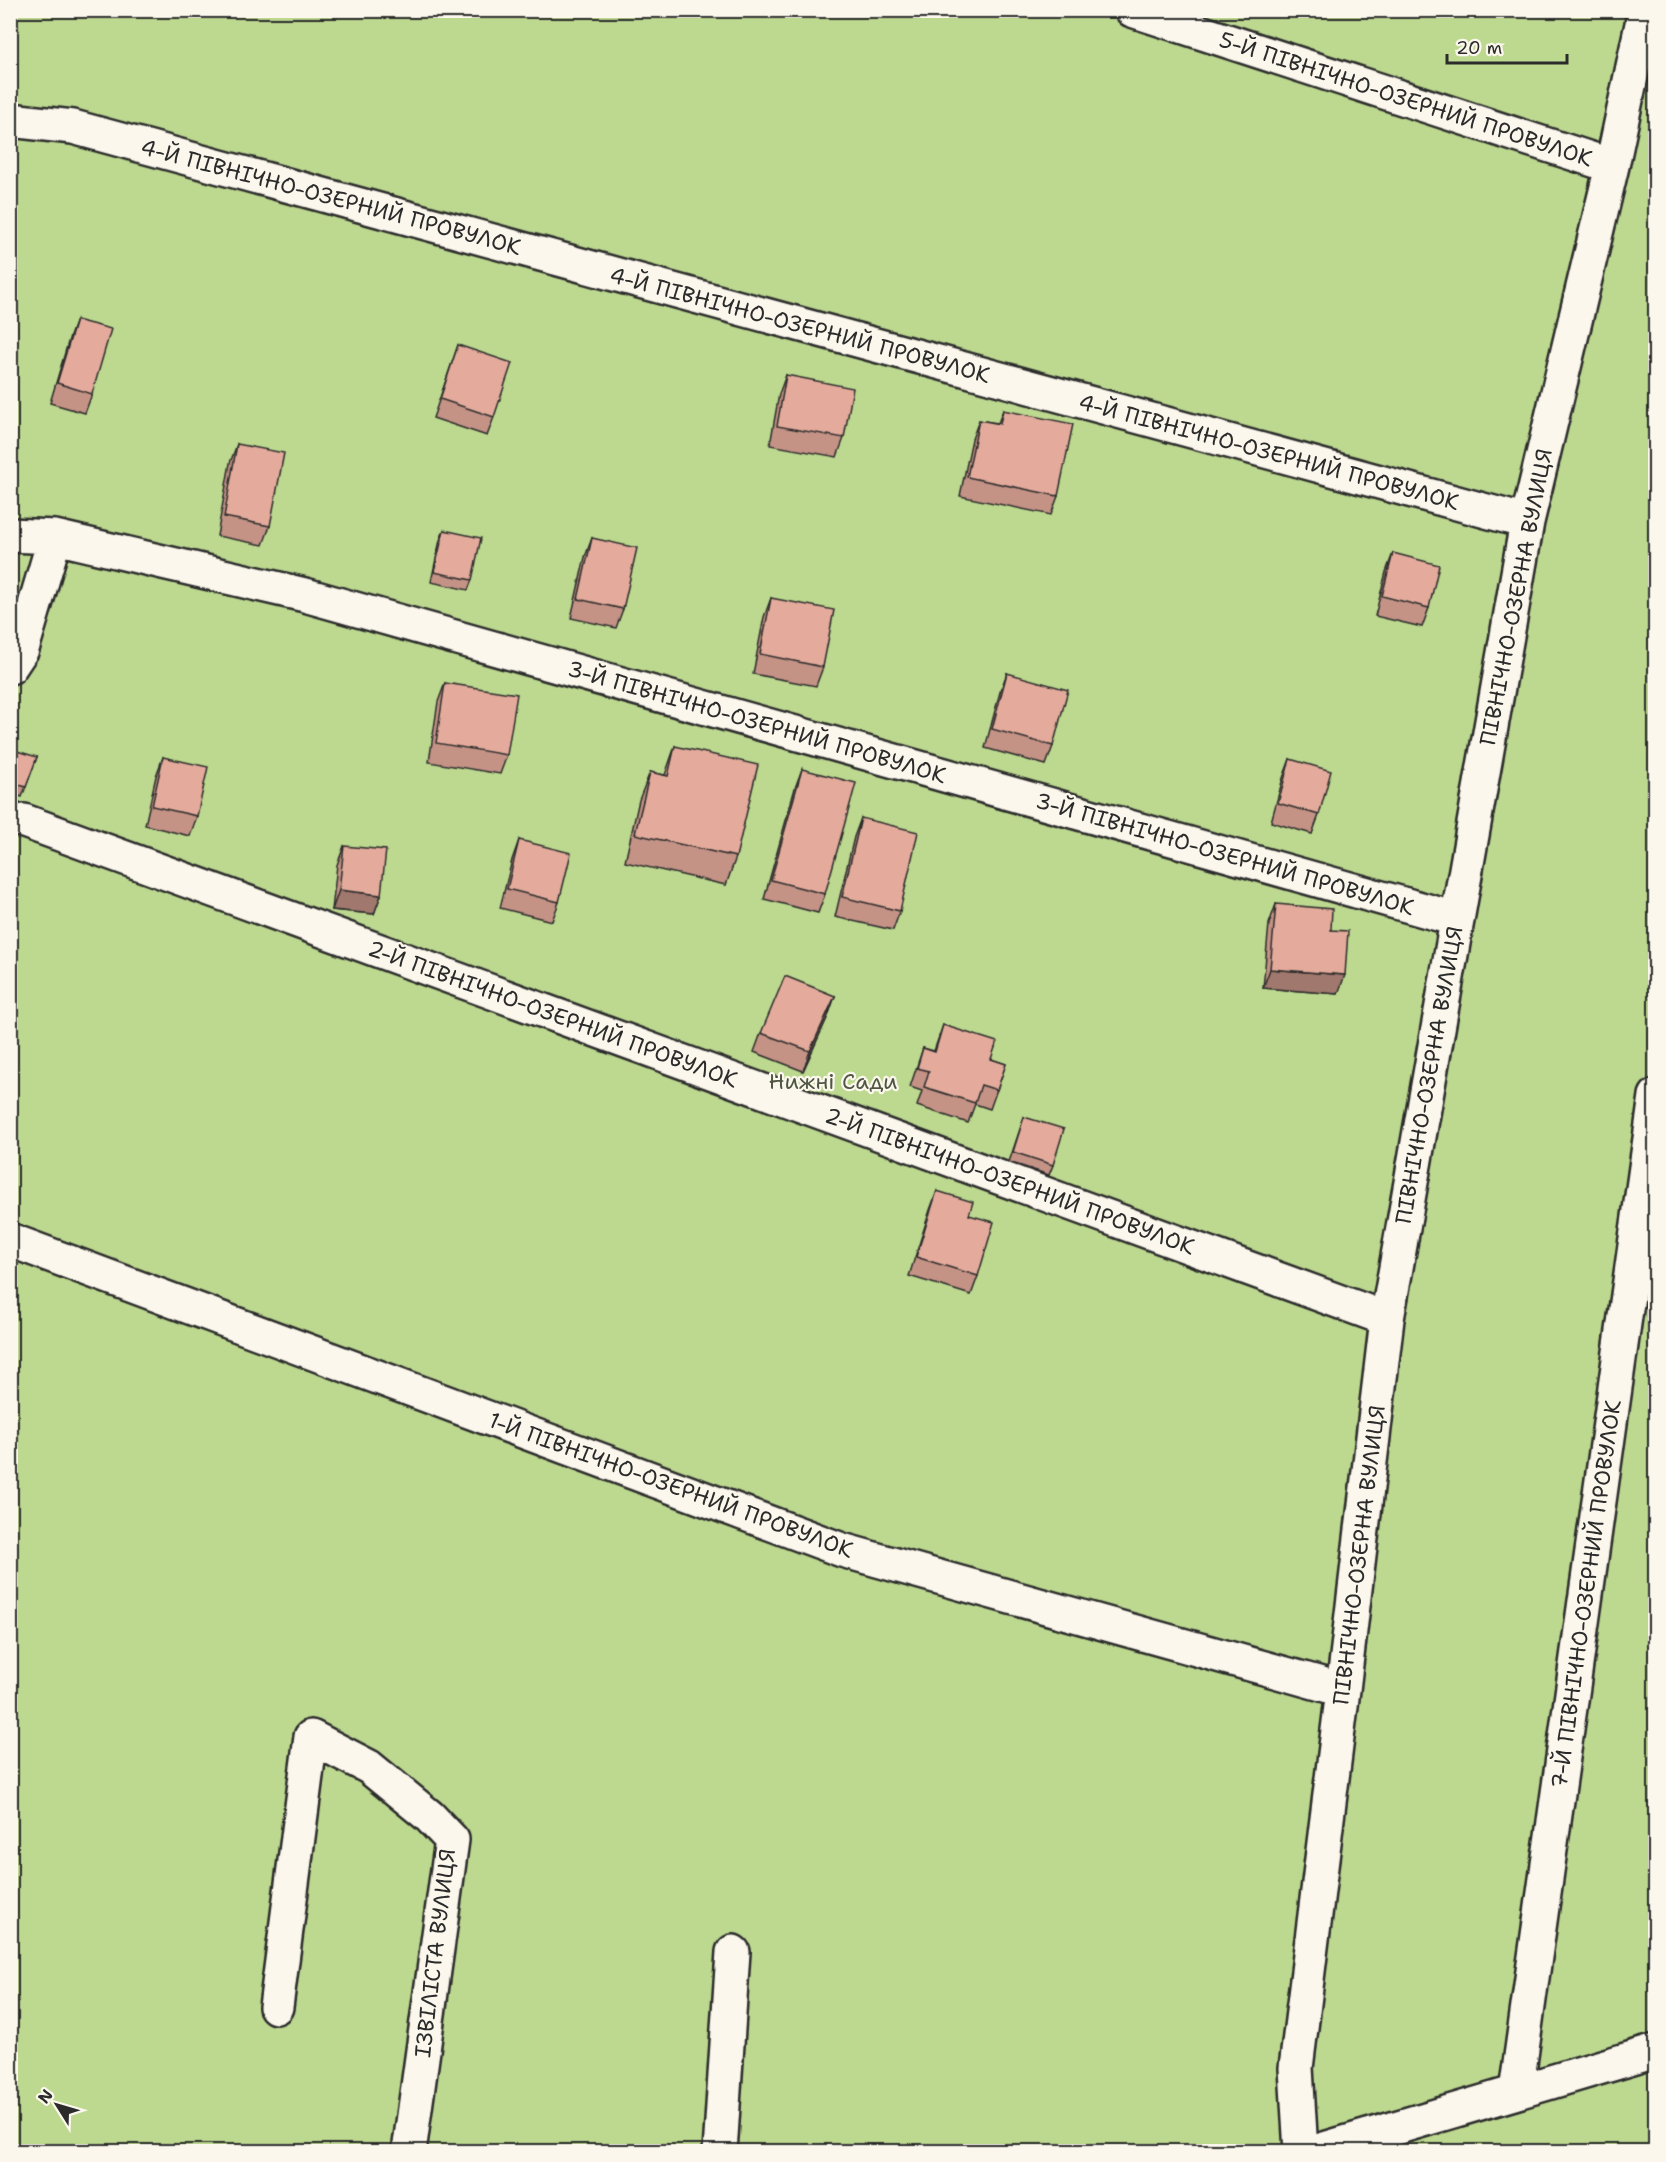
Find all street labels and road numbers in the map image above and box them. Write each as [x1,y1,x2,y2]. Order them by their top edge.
street label: 5-Й ПІВНІЧНО-ОЗЕРНИЙ ПРОВУЛОК [1216,25,1596,173]
street label: 4-Й ПІВНІЧНО-ОЗЕРНИЙ ПРОВУЛОК [138,132,524,262]
street label: 4-Й ПІВНІЧНО-ОЗЕРНИЙ ПРОВУЛОК [607,260,993,390]
street label: 4-Й ПІВНІЧНО-ОЗЕРНИЙ ПРОВУЛОК [1076,387,1462,517]
street label: ПІВНІЧНО-ОЗЕРНА ВУЛИЦЯ [1473,446,1559,748]
street label: 3-Й ПІВНІЧНО-ОЗЕРНИЙ ПРОВУЛОК [564,654,950,790]
street label: 3-Й ПІВНІЧНО-ОЗЕРНИЙ ПРОВУЛОК [1032,786,1418,922]
street label: ПІВНІЧНО-ОЗЕРНА ВУЛИЦЯ [1389,924,1469,1226]
street label: 2-Й ПІВНІЧНО-ОЗЕРНИЙ ПРОВУЛОК [364,933,742,1095]
street label: 2-Й ПІВНІЧНО-ОЗЕРНИЙ ПРОВУЛОК [821,1100,1199,1262]
street label: 7-Й ПІВНІЧНО-ОЗЕРНИЙ ПРОВУЛОК [1544,1398,1628,1790]
street label: ПІВНІЧНО-ОЗЕРНА ВУЛИЦЯ [1326,1403,1392,1707]
street label: 1-Й ПІВНІЧНО-ОЗЕРНИЙ ПРОВУЛОК [485,1405,857,1565]
street label: ІЗВІЛІСТА ВУЛИЦЯ [408,1847,462,2059]

